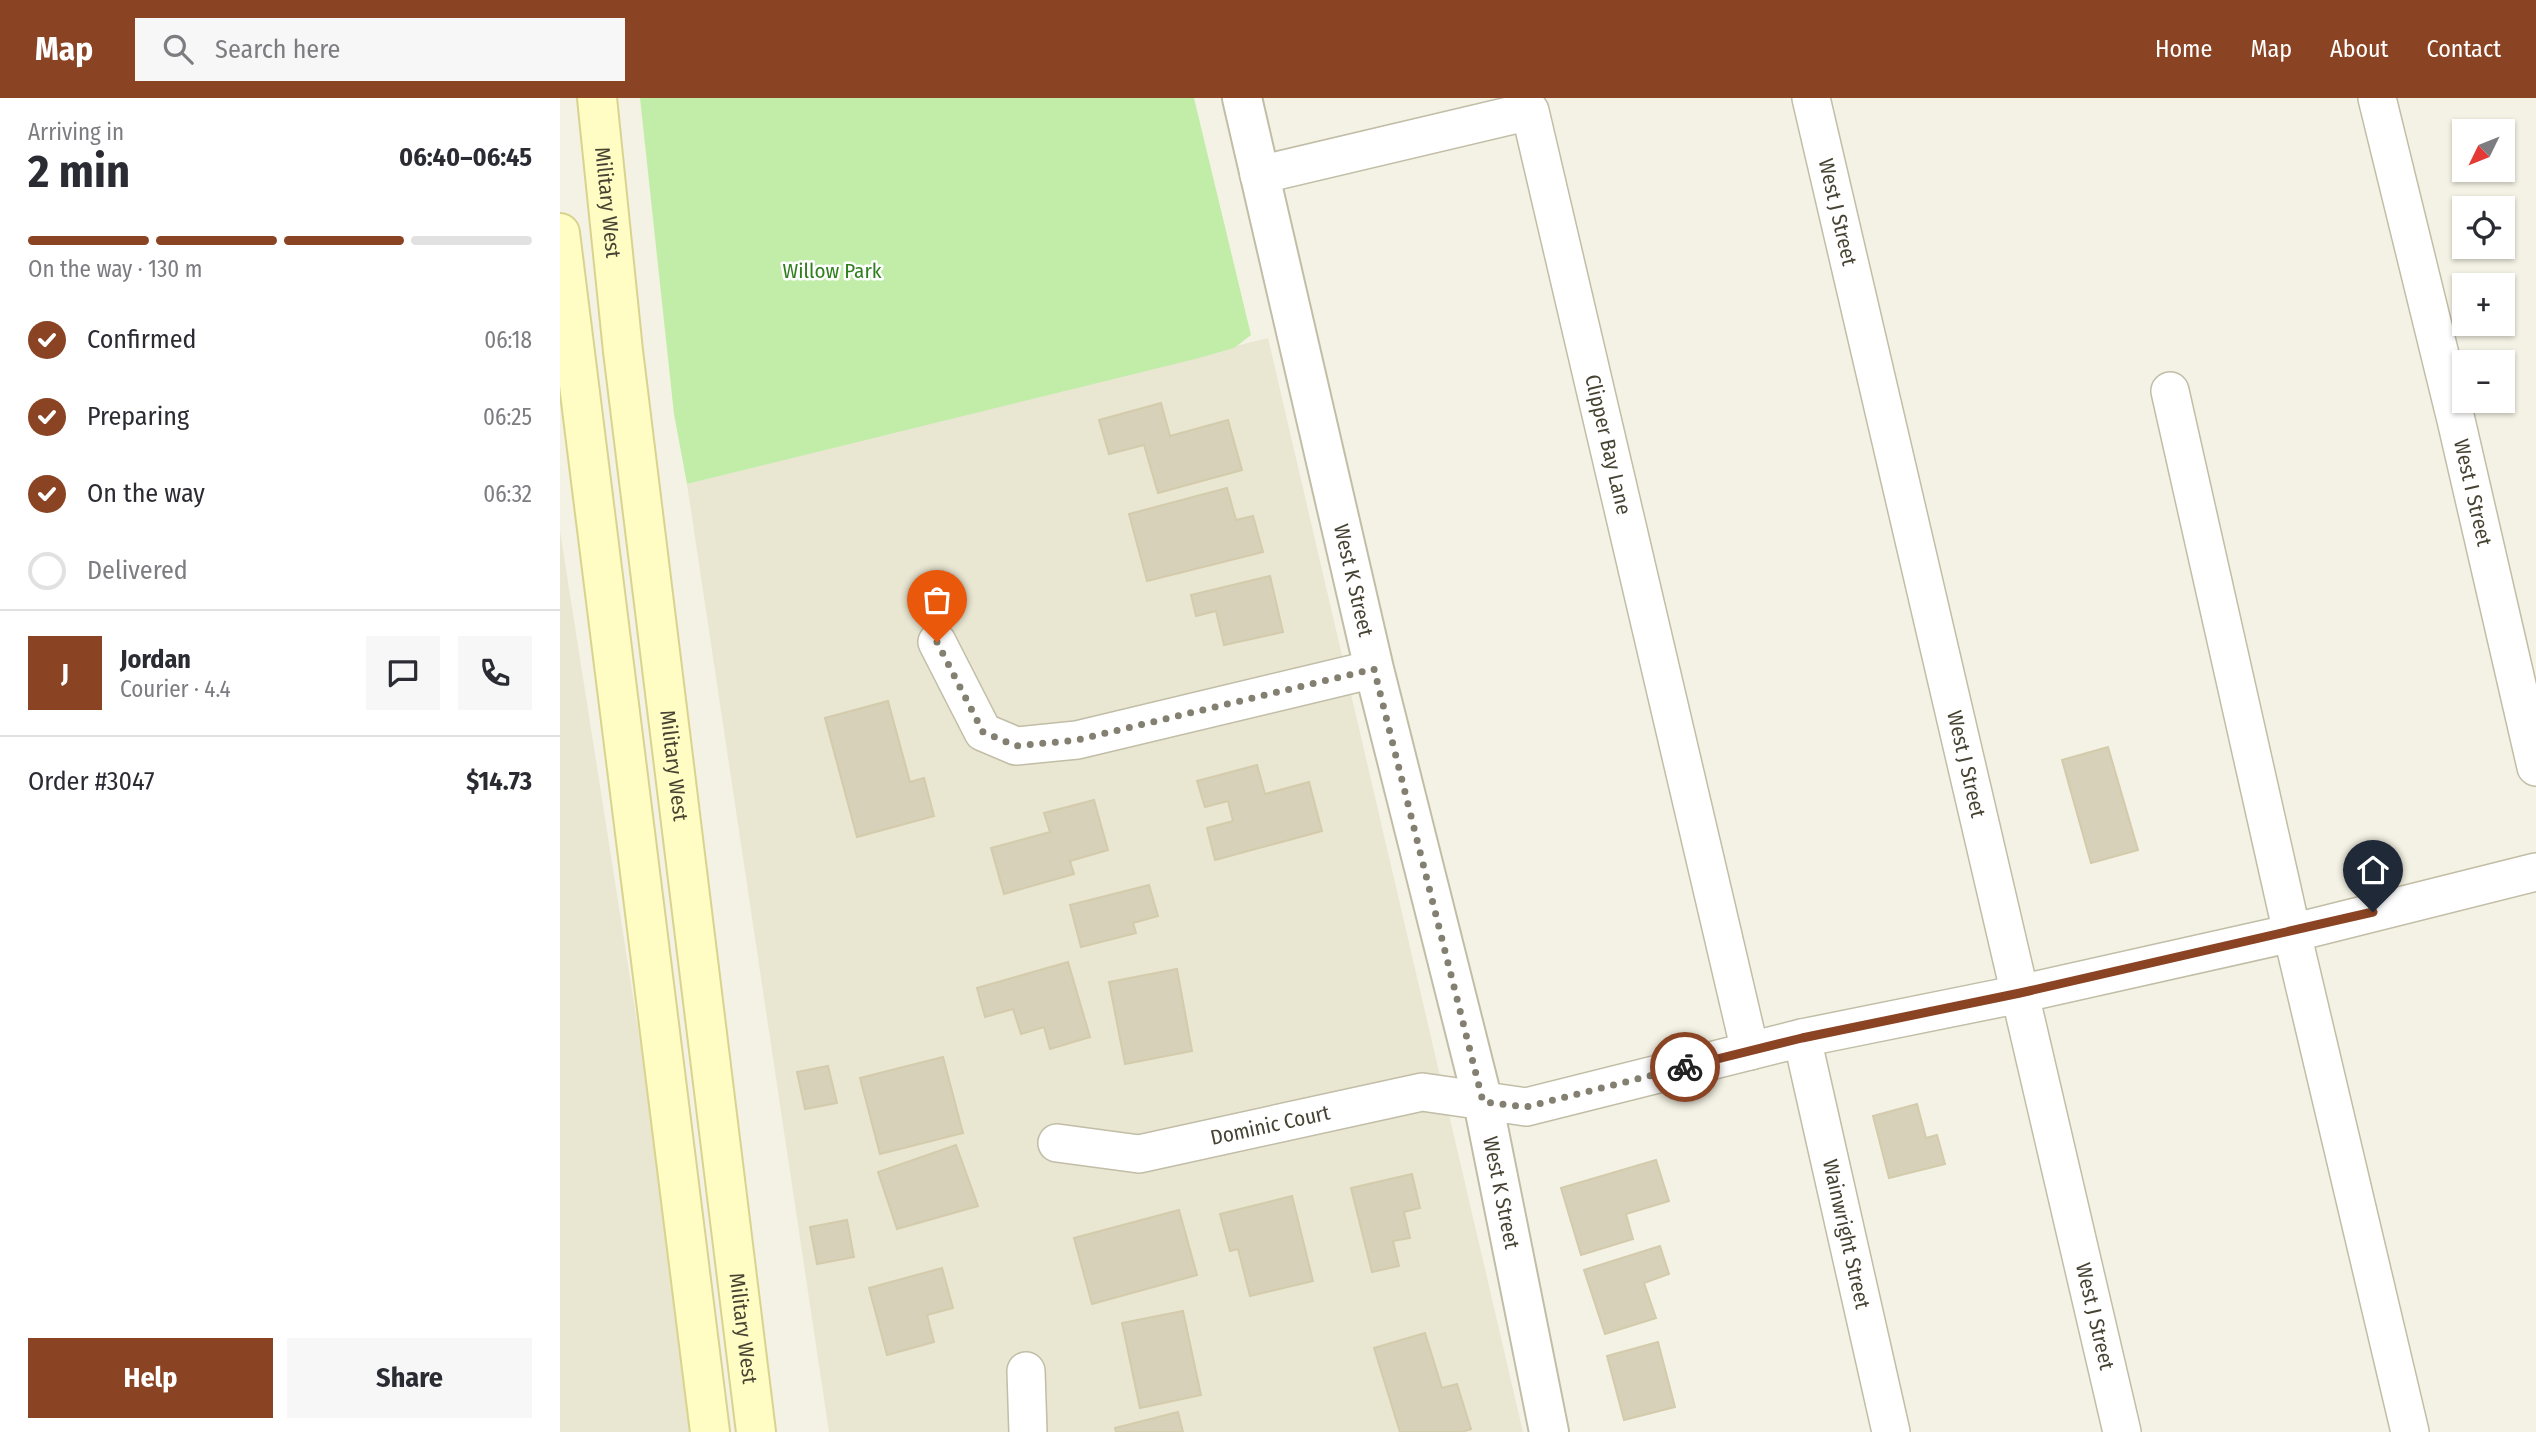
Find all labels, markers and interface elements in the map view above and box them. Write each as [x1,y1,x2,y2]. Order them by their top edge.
search box [135,18,625,81]
text: Map [35,29,93,69]
icon: search [159,30,197,68]
text: Search here [215,34,340,65]
text: Home [2155,35,2212,63]
text: Map [2250,35,2292,63]
text: About [2330,35,2388,63]
text: Contact [2426,35,2501,63]
text: Arriving in [28,118,124,146]
north arrow [2452,119,2515,182]
map controls [2452,119,2515,413]
text: 06:40–06:45 [399,142,532,173]
text: 2 min [28,144,130,199]
street label: Military West [589,146,626,259]
street label: West J Street [1813,156,1863,268]
button: locate [2452,196,2515,259]
text: On the way · 130 m [28,255,202,283]
park label: Willow Park [782,258,882,284]
button: + [2452,273,2515,336]
icon: check [28,321,66,359]
text: Confirmed [87,324,197,355]
text: 06:18 [484,326,532,354]
button: − [2452,350,2515,413]
street label: Clipper Bay Lane [1579,372,1637,517]
icon: check [28,398,66,436]
text: Preparing [87,401,189,432]
text: 06:25 [483,403,532,431]
street label: West I Street [2448,437,2498,549]
icon: check [28,475,66,513]
text: On the way [87,478,205,509]
text: 06:32 [483,480,532,508]
street label: West K Street [1328,522,1379,639]
text: Delivered [87,555,188,586]
pin [907,570,967,642]
icon: bag [918,581,956,619]
button: chat [366,636,440,710]
button: phone [458,636,532,710]
text: Jordan [120,644,191,675]
text: J [61,658,69,689]
text: Courier · 4.4 [120,675,231,703]
street label: West J Street [1941,708,1991,820]
street label: Military West [654,709,694,823]
text: Order #3047 [28,766,155,797]
text: $14.73 [466,766,532,797]
pin [2343,840,2403,912]
icon: home [2354,851,2392,889]
courier [1650,1032,1720,1102]
icon: bike [1666,1048,1704,1086]
street label: Dominic Court [1208,1100,1332,1151]
street label: West K Street [1477,1134,1525,1251]
street label: Wainwright Street [1817,1157,1876,1311]
street label: West J Street [2070,1260,2120,1372]
street label: Military West [724,1271,763,1385]
button: Help [28,1338,273,1418]
button: Share [287,1338,532,1418]

